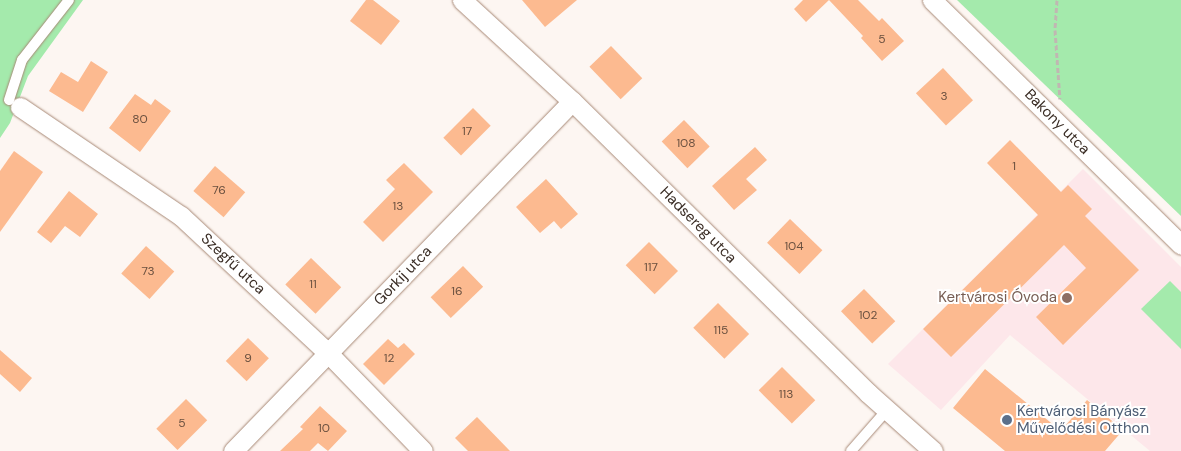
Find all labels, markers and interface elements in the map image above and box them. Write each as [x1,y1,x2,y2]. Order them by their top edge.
house number: 5 [878,33,886,47]
street label: Bakony utca [1021,86,1093,158]
house number: 3 [940,90,948,104]
house number: 80 [132,113,148,127]
house number: 17 [462,125,472,139]
house number: 108 [676,137,696,151]
house number: 1 [1012,160,1016,174]
street label: Hadsereg utca [656,183,740,267]
house number: 76 [212,184,226,198]
house number: 13 [393,200,403,214]
street label: Szegfű utca [197,230,269,298]
house number: 104 [784,240,804,254]
street label: Gorkij utca [370,243,436,309]
house number: 117 [644,261,658,275]
house number: 73 [141,265,155,279]
house number: 11 [309,278,317,292]
house number: 16 [451,285,463,299]
place label: Kertvárosi Óvoda [938,289,1057,307]
marker: Kertvárosi Óvoda [1061,292,1073,304]
house number: 102 [859,309,877,323]
house number: 115 [714,324,728,338]
house number: 9 [244,352,252,366]
house number: 12 [384,352,394,366]
house number: 113 [779,388,793,402]
place label: Kertvárosi Bányász Művelődési Otthon [1017,402,1149,437]
marker: Kertvárosi Bányász Művelődési Otthon [1001,414,1013,426]
house number: 5 [178,417,186,431]
house number: 10 [318,422,330,436]

